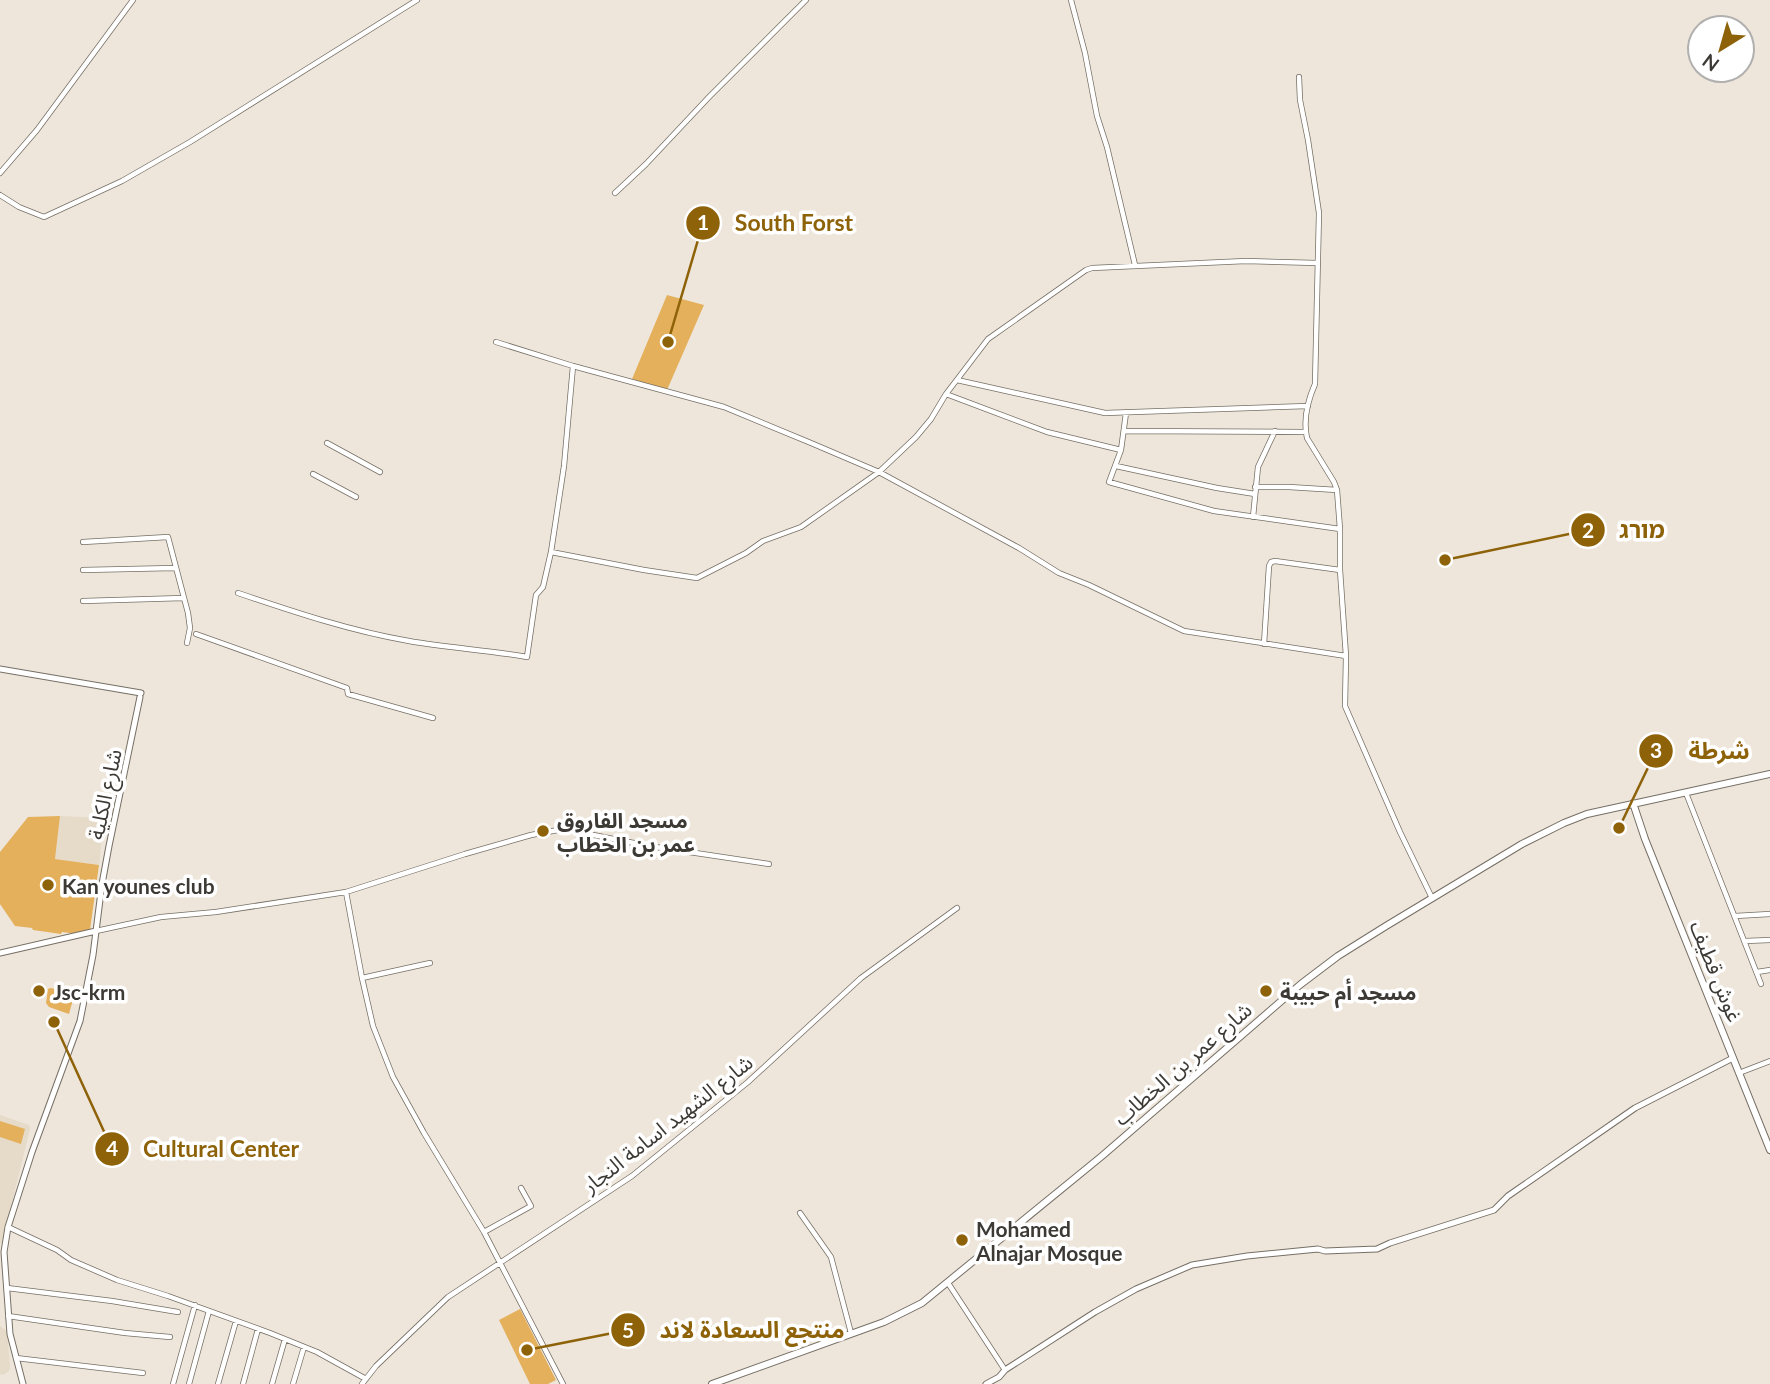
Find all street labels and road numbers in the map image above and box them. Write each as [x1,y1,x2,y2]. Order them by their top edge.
street label: شارع الكلية [82,747,130,842]
street label: غوش قطيف [1685,917,1749,1025]
street label: شارع عمر بن الخطاب [1108,996,1259,1133]
street label: شارع الشهيد اسامة النجار [576,1049,759,1201]

